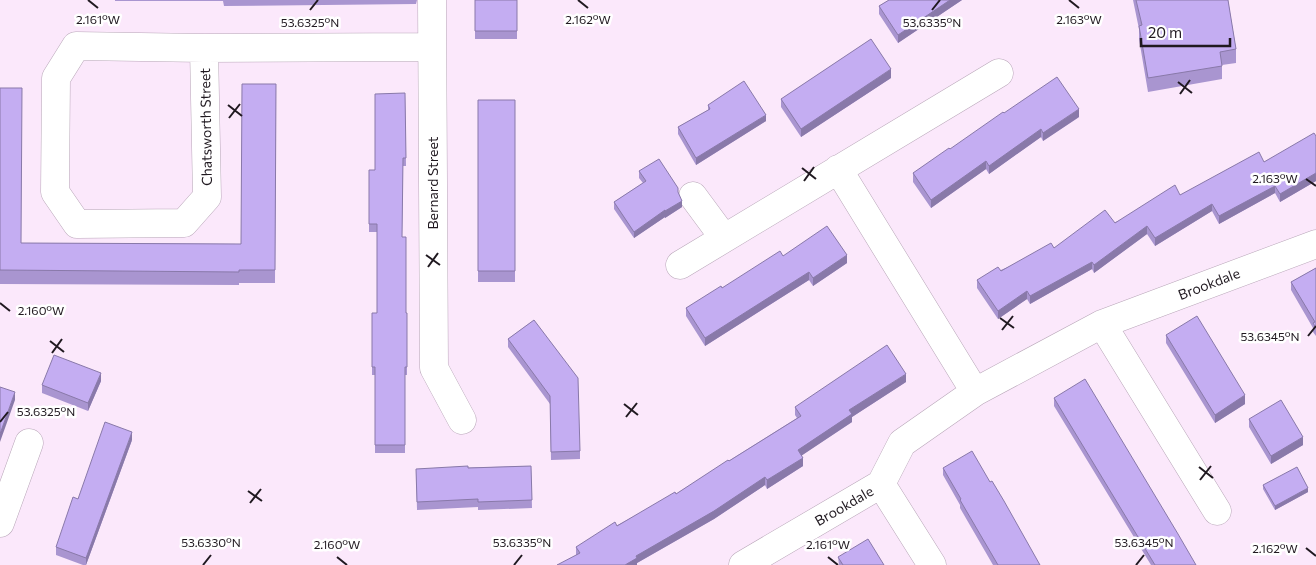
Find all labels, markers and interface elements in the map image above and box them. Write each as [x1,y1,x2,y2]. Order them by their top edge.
text: 2.161°W [76,12,120,26]
text: 2.162°W [565,12,611,26]
text: 2.163°W [1056,12,1102,26]
text: 53.6325°N [281,15,339,29]
text: 53.6335°N [903,15,961,29]
scale bar [1141,15,1230,47]
text: 20 m [1148,23,1182,41]
street label: Chatsworth Street [196,68,215,186]
street label: Bernard Street [424,136,441,230]
text: 2.163°W [1252,171,1298,185]
street label: Brookdale [1176,264,1242,303]
text: 2.160°W [18,303,64,317]
text: 53.6345°N [1240,329,1300,343]
text: 53.6325°N [17,404,75,418]
street label: Brookdale [811,482,876,529]
text: 53.6330°N [181,535,241,549]
text: 53.6335°N [493,535,551,549]
text: 53.6345°N [1114,535,1174,549]
text: 2.160°W [314,537,360,551]
text: 2.161°W [806,537,850,551]
text: 2.162°W [1252,541,1298,555]

